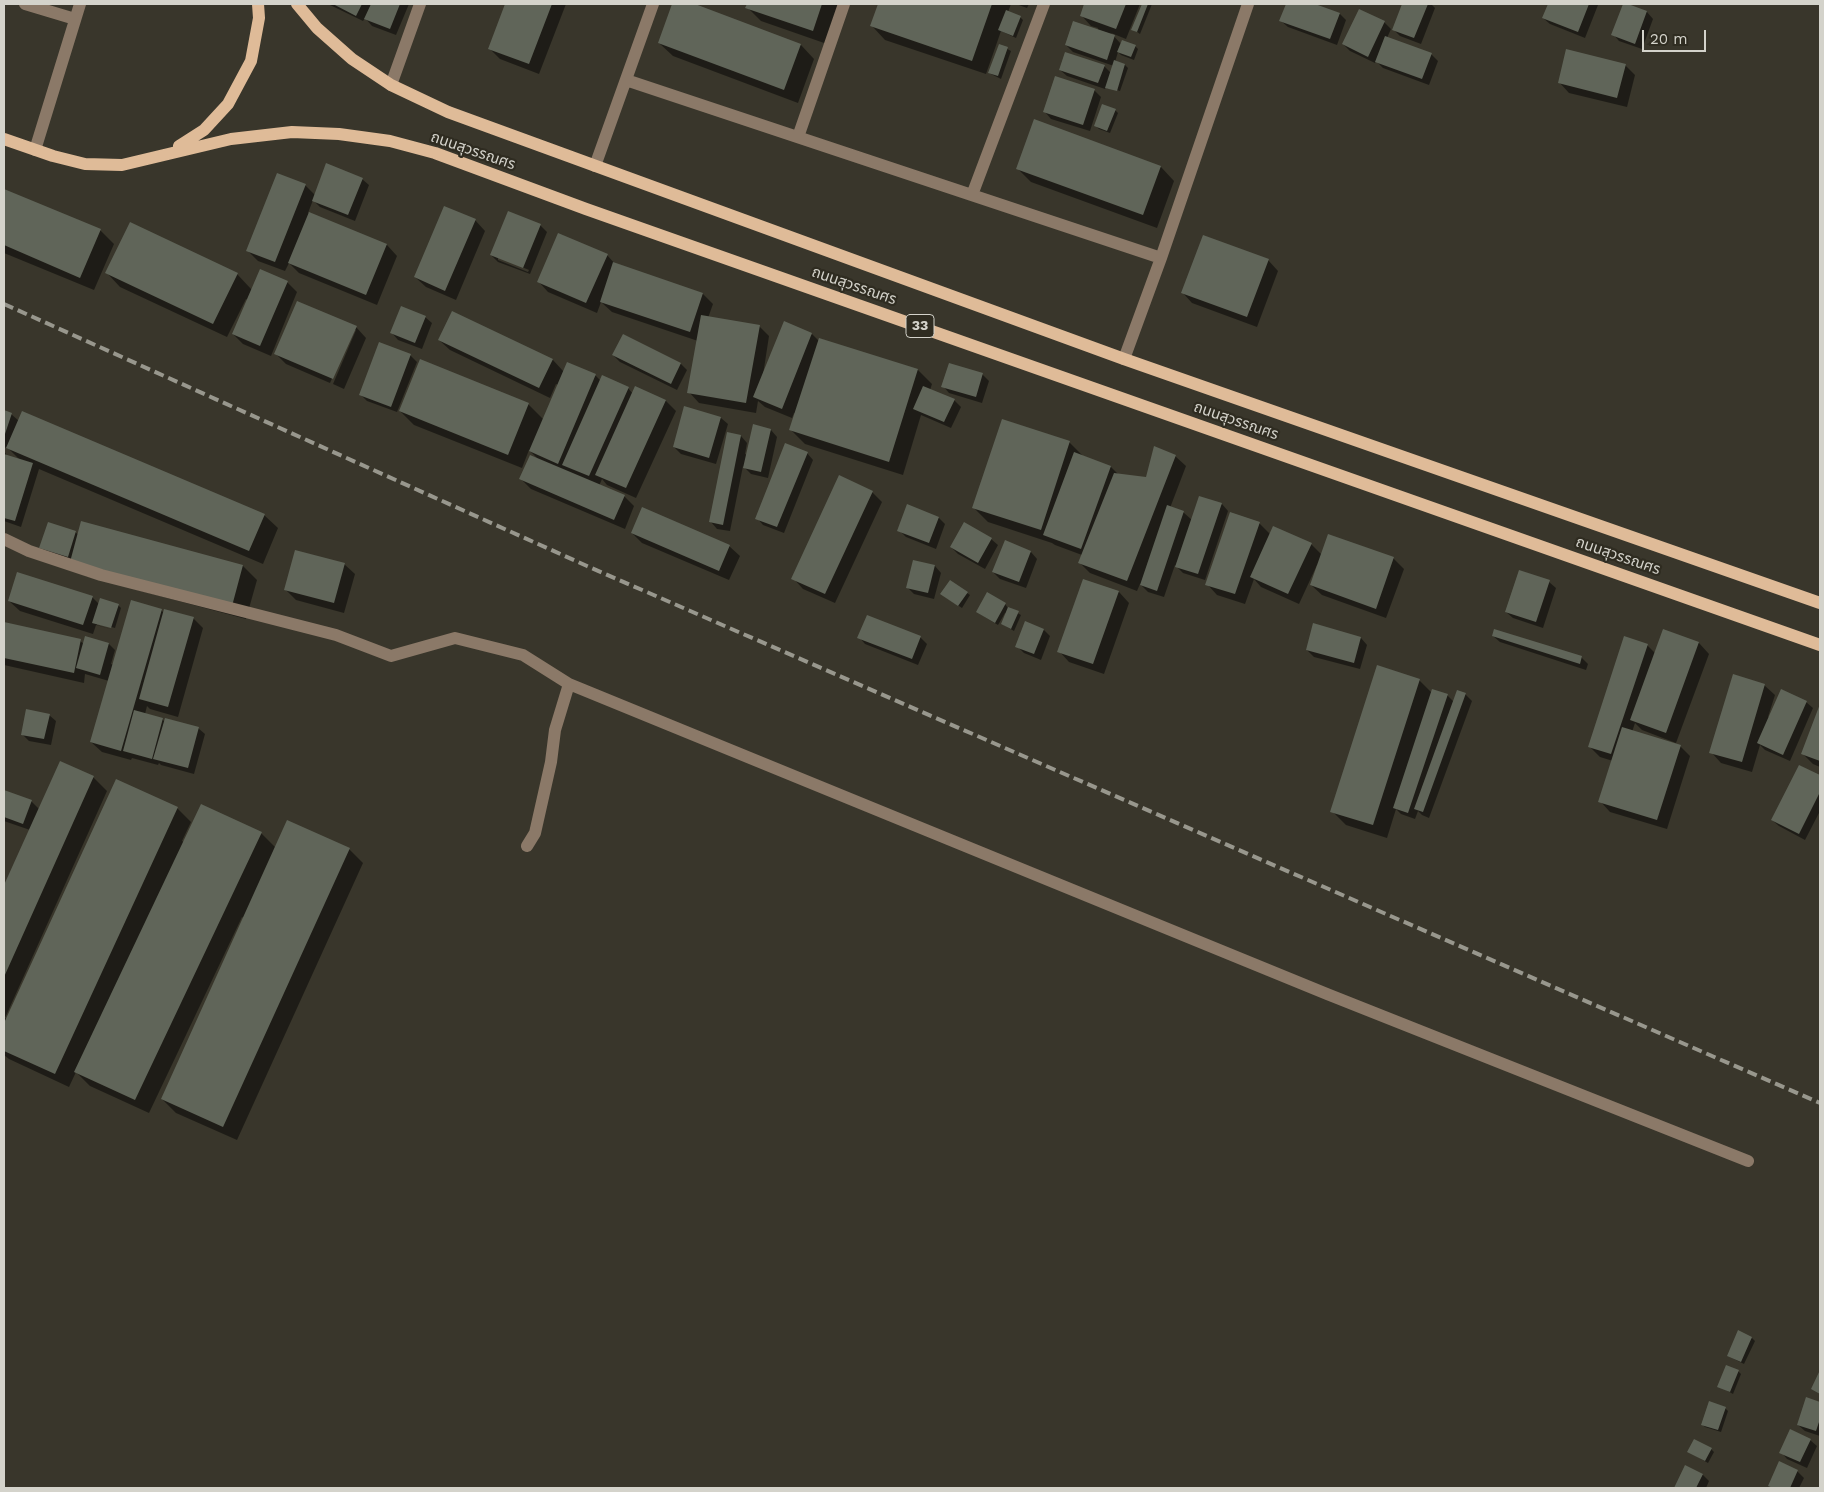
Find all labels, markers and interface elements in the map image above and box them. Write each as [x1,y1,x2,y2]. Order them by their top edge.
scale bar [1644,20,1708,52]
text: 20 m [1650,30,1688,48]
street label: ถนนสุวรรณศร [428,128,518,174]
street label: ถนนสุวรรณศร [809,263,899,309]
road number: 33 [906,314,934,338]
street label: ถนนสุวรรณศร [1191,398,1281,444]
street label: ถนนสุวรรณศร [1573,533,1663,579]

